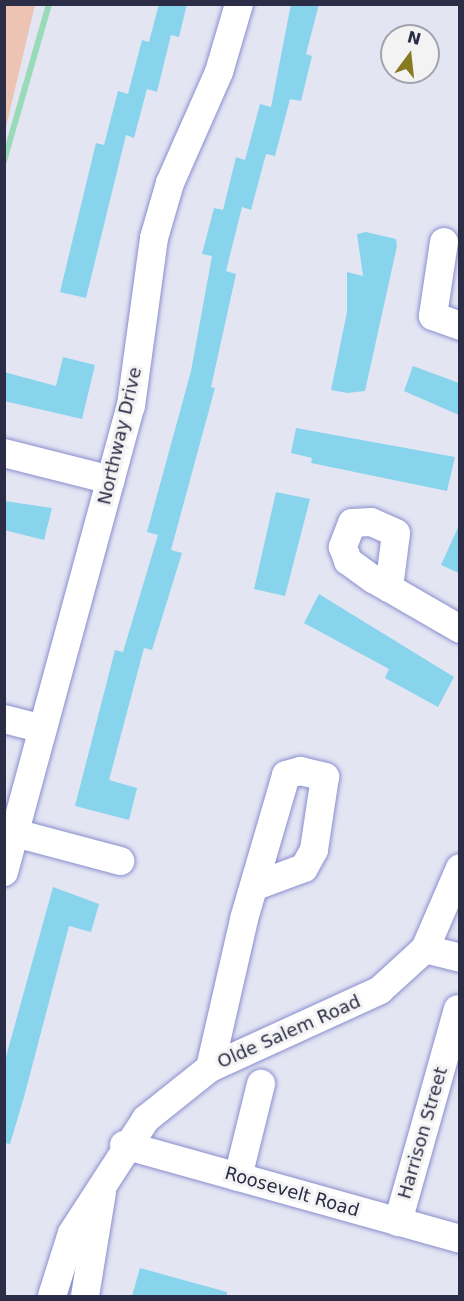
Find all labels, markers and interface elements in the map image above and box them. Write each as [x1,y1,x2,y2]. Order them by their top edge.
north arrow [380,24,440,84]
text: N [405,27,423,49]
street label: Northway Drive [94,365,146,507]
street label: Olde Salem Road [214,991,364,1073]
street label: Harrison Street [394,1065,452,1201]
street label: Roosevelt Road [222,1162,362,1222]

